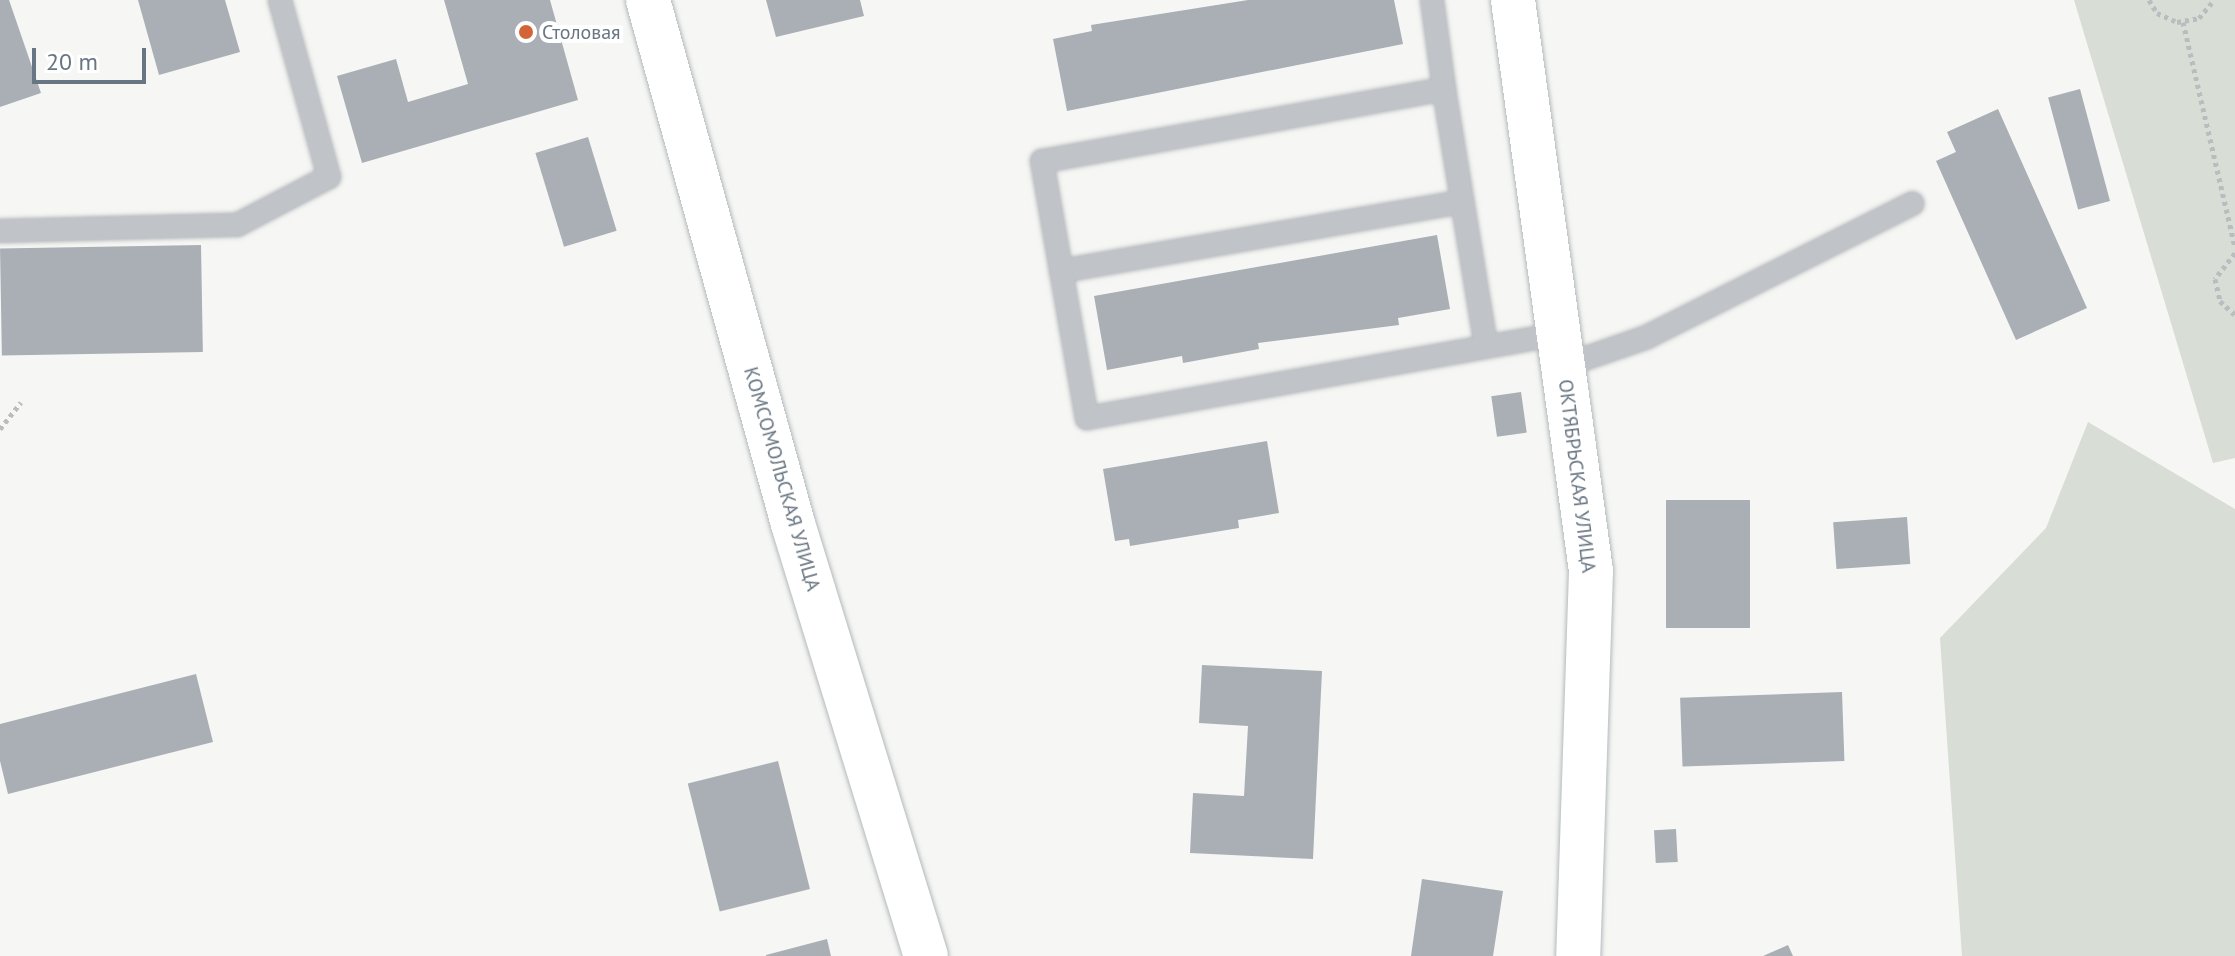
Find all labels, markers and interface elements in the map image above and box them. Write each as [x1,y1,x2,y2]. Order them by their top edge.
place label: Столовая [542,20,621,44]
marker: Столовая [517,23,535,41]
scale bar [36,32,150,82]
text: 20 m [46,46,98,77]
street label: КОМСОМОЛЬСКАЯ УЛИЦА [738,364,826,594]
street label: ОКТЯБРЬСКАЯ УЛИЦА [1553,378,1601,574]

